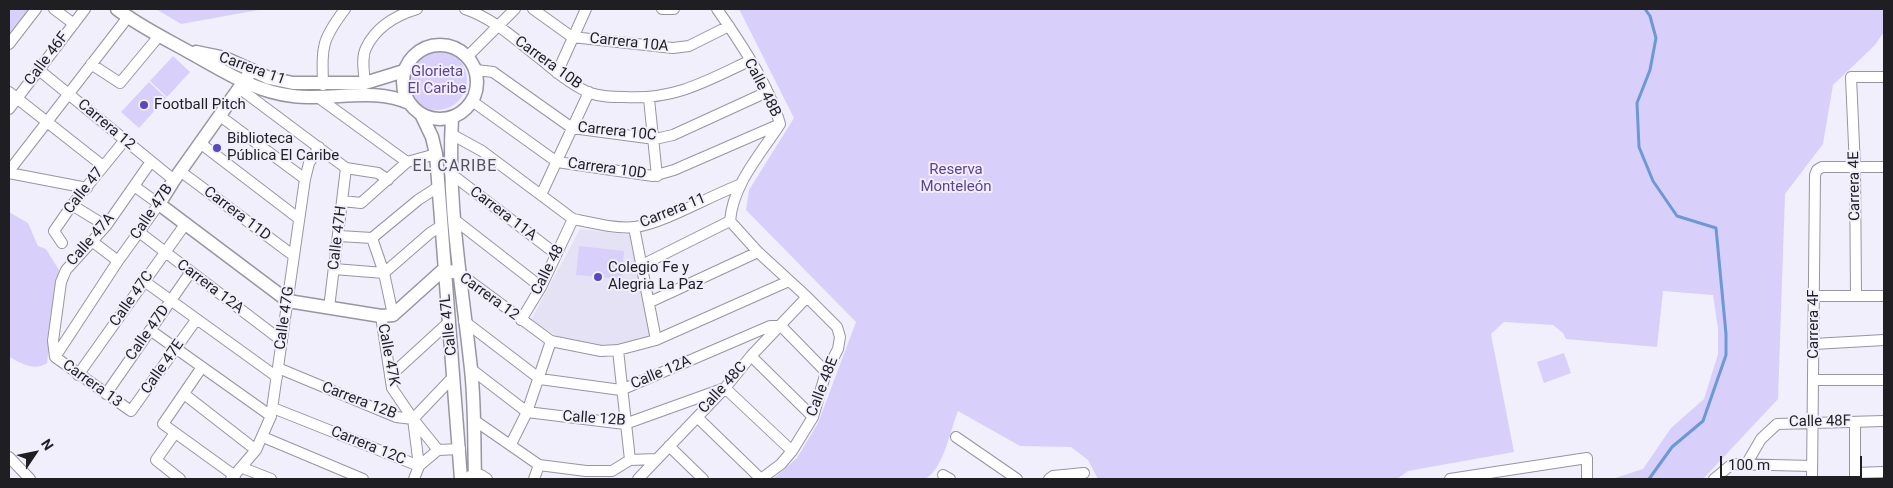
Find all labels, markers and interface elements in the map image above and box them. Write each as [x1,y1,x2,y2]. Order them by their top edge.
street label: Calle 46F [21,29,73,89]
street label: Carrera 10A [589,30,669,56]
street label: Carrera 10B [511,33,585,93]
street label: Carrera 11 [216,49,288,89]
street label: Calle 48B [740,56,784,120]
park label: Glorieta El Caribe [408,63,466,98]
street label: Carrera 12 [74,96,138,154]
place label: Football Pitch [154,96,246,114]
marker: Football Pitch [138,99,150,111]
street label: Carrera 10C [577,119,657,145]
place label: Biblioteca Pública El Caribe [227,130,339,165]
marker: Biblioteca Pública El Caribe [211,142,223,154]
street label: Carrera 4E [1845,151,1865,221]
street label: Carrera 10D [566,155,648,183]
district label: EL CARIBE [411,157,499,177]
park label: Reserva Monteleón [920,161,992,196]
street label: Calle 47 [60,164,108,218]
street label: Calle 47B [127,181,177,243]
street label: Carrera 11D [200,183,274,245]
street label: Carrera 11A [466,183,540,245]
street label: Carrera 11 [637,190,709,232]
street label: Calle 47H [325,205,351,271]
street label: Calle 47A [63,210,119,270]
street label: Calle 48 [528,242,568,298]
street label: Carrera 12A [173,256,247,318]
place label: Colegio Fe y Alegria La Paz [608,259,703,294]
street label: Calle 47C [106,268,158,330]
street label: Carrera 12 [456,269,522,325]
marker: Colegio Fe y Alegria La Paz [592,271,604,283]
street label: Calle 47G [272,285,298,351]
street label: Carrera 4F [1805,289,1823,359]
street label: Calle 47L [437,293,461,357]
street label: Calle 47D [122,302,174,364]
street label: Calle 47K [373,322,403,388]
street label: Calle 47E [138,336,188,398]
street label: Calle 12A [628,352,694,394]
street label: Calle 48E [803,355,843,419]
street label: Carrera 13 [59,356,125,412]
street label: Calle 48C [695,358,751,418]
street label: Carrera 12B [319,378,399,424]
street label: Calle 12B [562,408,626,430]
street label: Calle 48F [1789,412,1851,432]
street label: Carrera 12C [328,423,408,469]
north arrow [10,428,60,478]
text: N [38,436,57,453]
scale bar [1723,446,1866,478]
text: 100 m [1728,456,1770,474]

